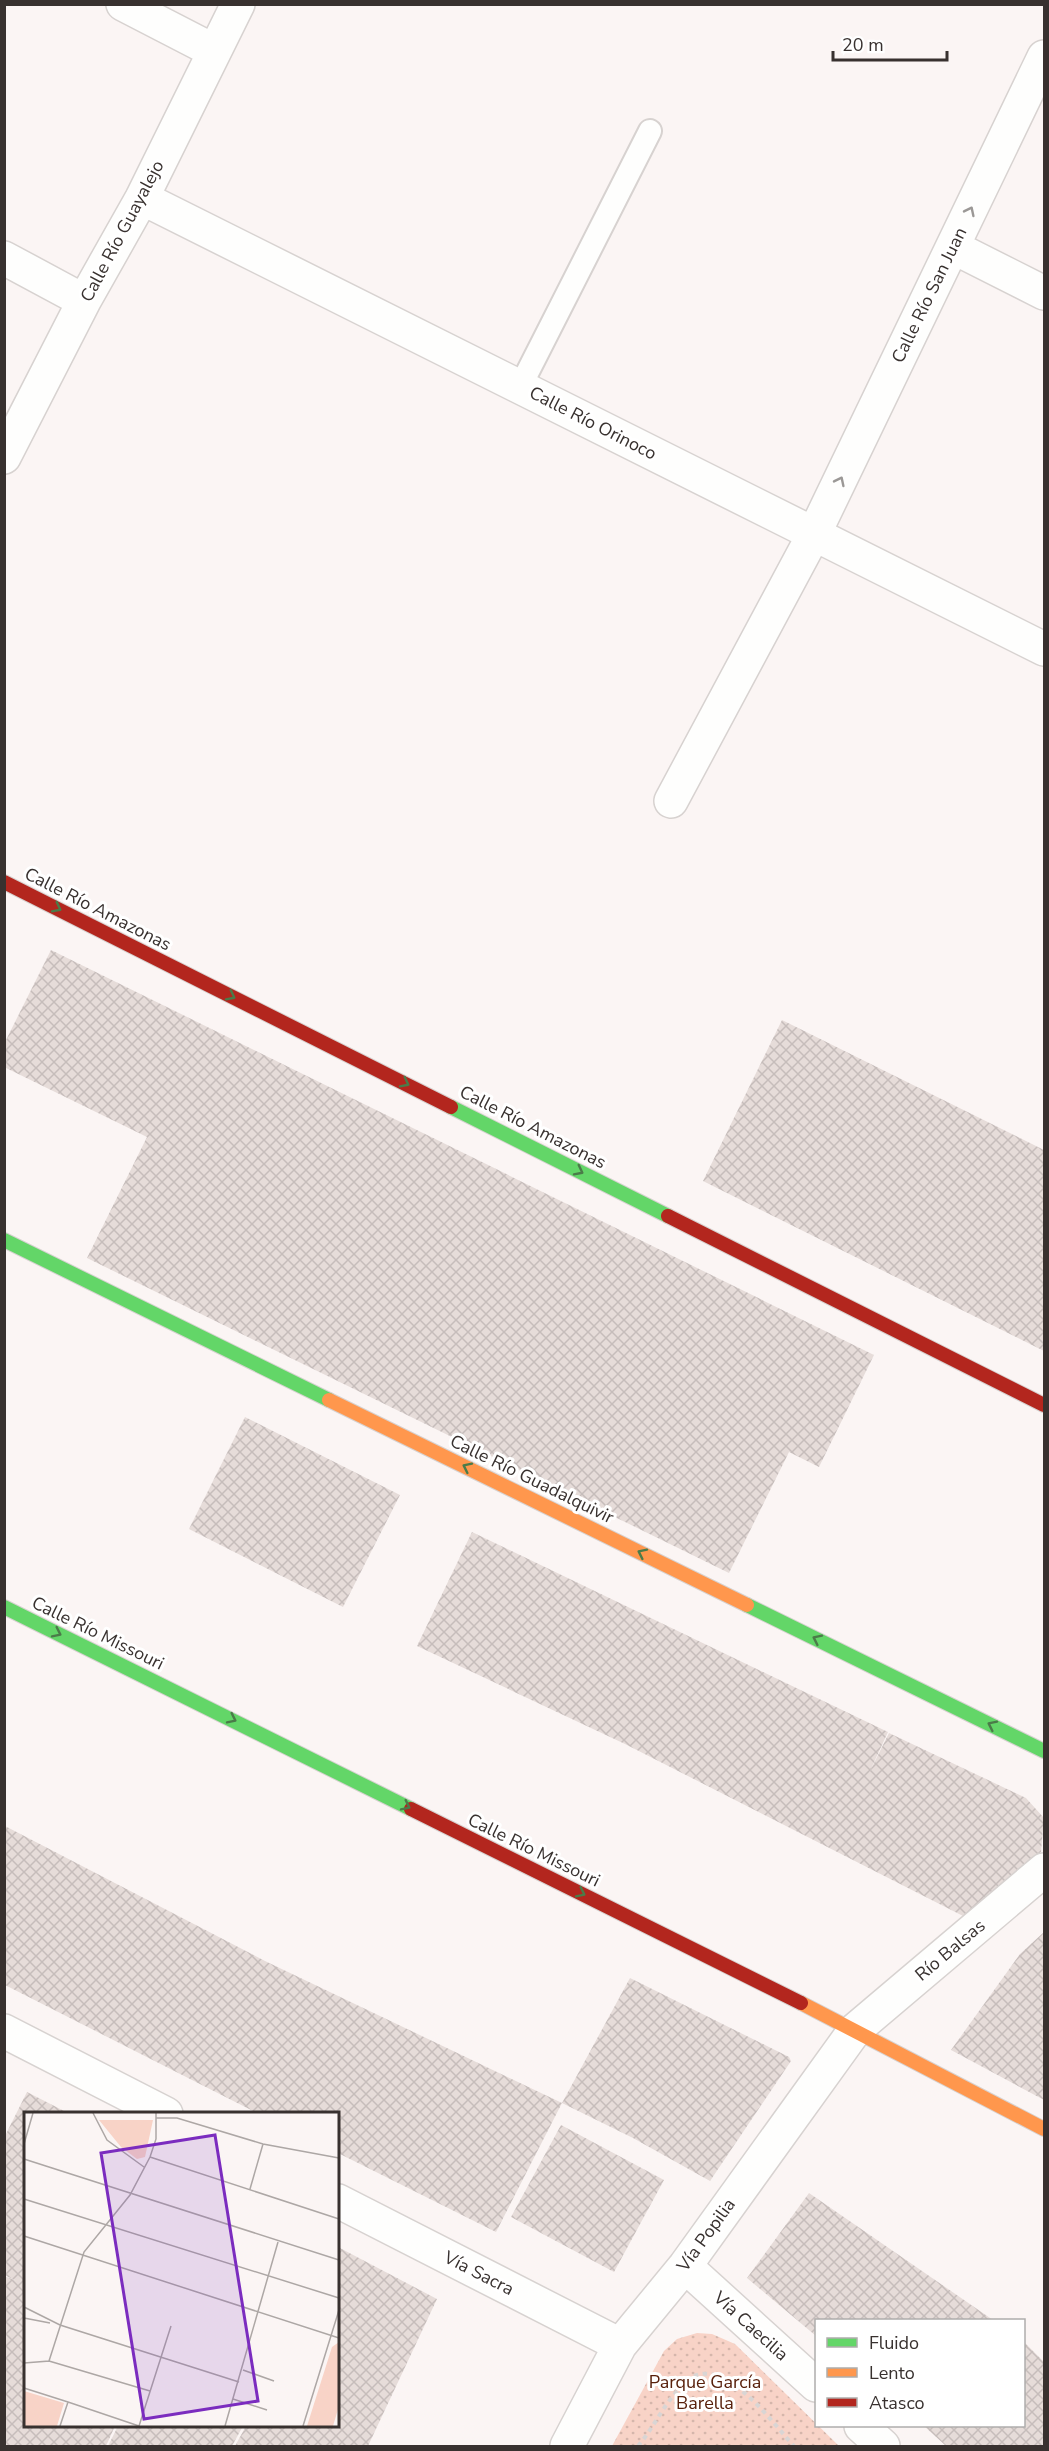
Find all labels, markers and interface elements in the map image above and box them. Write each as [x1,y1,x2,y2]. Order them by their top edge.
scale bar [833,24,947,62]
text: 20 m [842,33,884,57]
street label: Calle Río Guayalejo [74,156,170,306]
one-way arrow [963,206,975,217]
street label: Calle Río San Juan [886,223,972,367]
street label: Calle Río Orinoco [525,381,661,465]
one-way arrow [832,476,844,487]
street label: Calle Río Amazonas [21,862,175,956]
one-way arrow [50,901,61,912]
one-way arrow [225,988,236,1000]
one-way arrow [399,1076,410,1088]
street label: Calle Río Amazonas [456,1080,610,1174]
one-way arrow [573,1164,584,1175]
street label: Calle Río Guadalquivir [446,1429,618,1529]
one-way arrow [462,1463,473,1474]
one-way arrow [637,1549,648,1560]
street label: Calle Río Missouri [28,1591,168,1675]
one-way arrow [50,1625,61,1637]
one-way arrow [812,1634,823,1646]
one-way arrow [225,1712,236,1724]
one-way arrow [987,1720,998,1732]
one-way arrow [400,1799,411,1811]
street label: Calle Río Missouri [464,1808,604,1892]
one-way arrow [574,1886,585,1897]
street label: Río Balsas [910,1914,990,1986]
inset map [24,2112,339,2427]
street label: Vía Popilia [671,2193,741,2277]
street label: Vía Sacra [439,2245,518,2301]
street label: Vía Caecilia [708,2285,794,2366]
legend [815,2319,1025,2427]
text: Fluido [869,2331,919,2355]
text: Lento [869,2361,915,2385]
park label: Parque García Barella [649,2370,761,2415]
text: Atasco [869,2391,925,2415]

